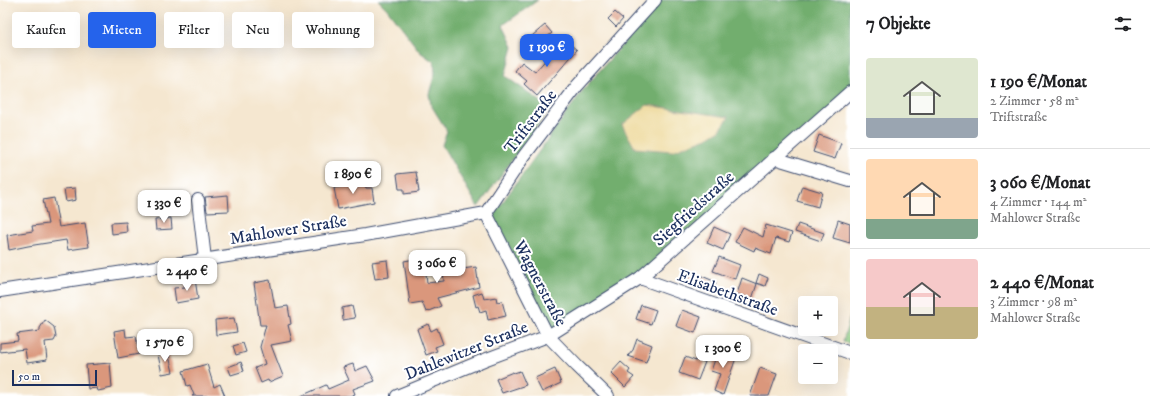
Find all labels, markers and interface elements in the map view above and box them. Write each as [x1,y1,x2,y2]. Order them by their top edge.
chip: Kaufen [12,12,80,48]
chip: Mieten [88,12,156,48]
chip: Filter [164,12,224,48]
chip: Neu [232,12,284,48]
chip: Wohnung [292,12,374,48]
text: 7 Objekte [866,13,931,35]
icon: filters [1112,13,1134,35]
pin: 1 190 € [510,34,584,68]
text: 1 190 € [529,39,565,55]
text: 1 190 €/Monat [990,71,1087,93]
icon: home [898,74,946,122]
street label: Triftstraße [500,85,562,158]
text: 2 Zimmer · 58 m² [990,93,1079,109]
text: Triftstraße [990,109,1047,125]
pin: 1 890 € [316,161,390,195]
text: 1 890 € [334,166,372,182]
street label: Siegfriedstraße [648,166,739,251]
text: 3 060 €/Monat [990,172,1090,194]
icon: home [898,175,946,223]
pin: 1 330 € [127,190,201,224]
text: 4 Zimmer · 144 m² [990,194,1087,210]
text: 1 330 € [147,195,181,211]
street label: Mahlower Straße [228,210,348,250]
text: Mahlower Straße [990,210,1080,226]
street label: Wagnerstraße [508,236,572,330]
pin: 3 060 € [400,250,474,284]
text: 3 060 € [418,255,456,271]
pin: 2 440 € [150,258,224,292]
text: 2 440 € [166,263,208,279]
street label: Elisabethstraße [674,265,781,321]
text: 2 440 €/Monat [990,272,1094,294]
icon: home [898,275,946,323]
text: 3 Zimmer · 98 m² [990,294,1077,310]
map controls [798,296,838,384]
button: + [798,296,838,336]
text: Mahlower Straße [990,310,1080,326]
street label: Dahlewitzer Straße [401,316,531,386]
pin: 1 570 € [128,329,202,363]
text: 1 570 € [146,334,184,350]
pin: 1 300 € [686,335,760,369]
text: 1 300 € [705,340,741,356]
button: − [798,344,838,384]
scale bar [12,368,97,387]
text: 50 m [18,370,40,384]

